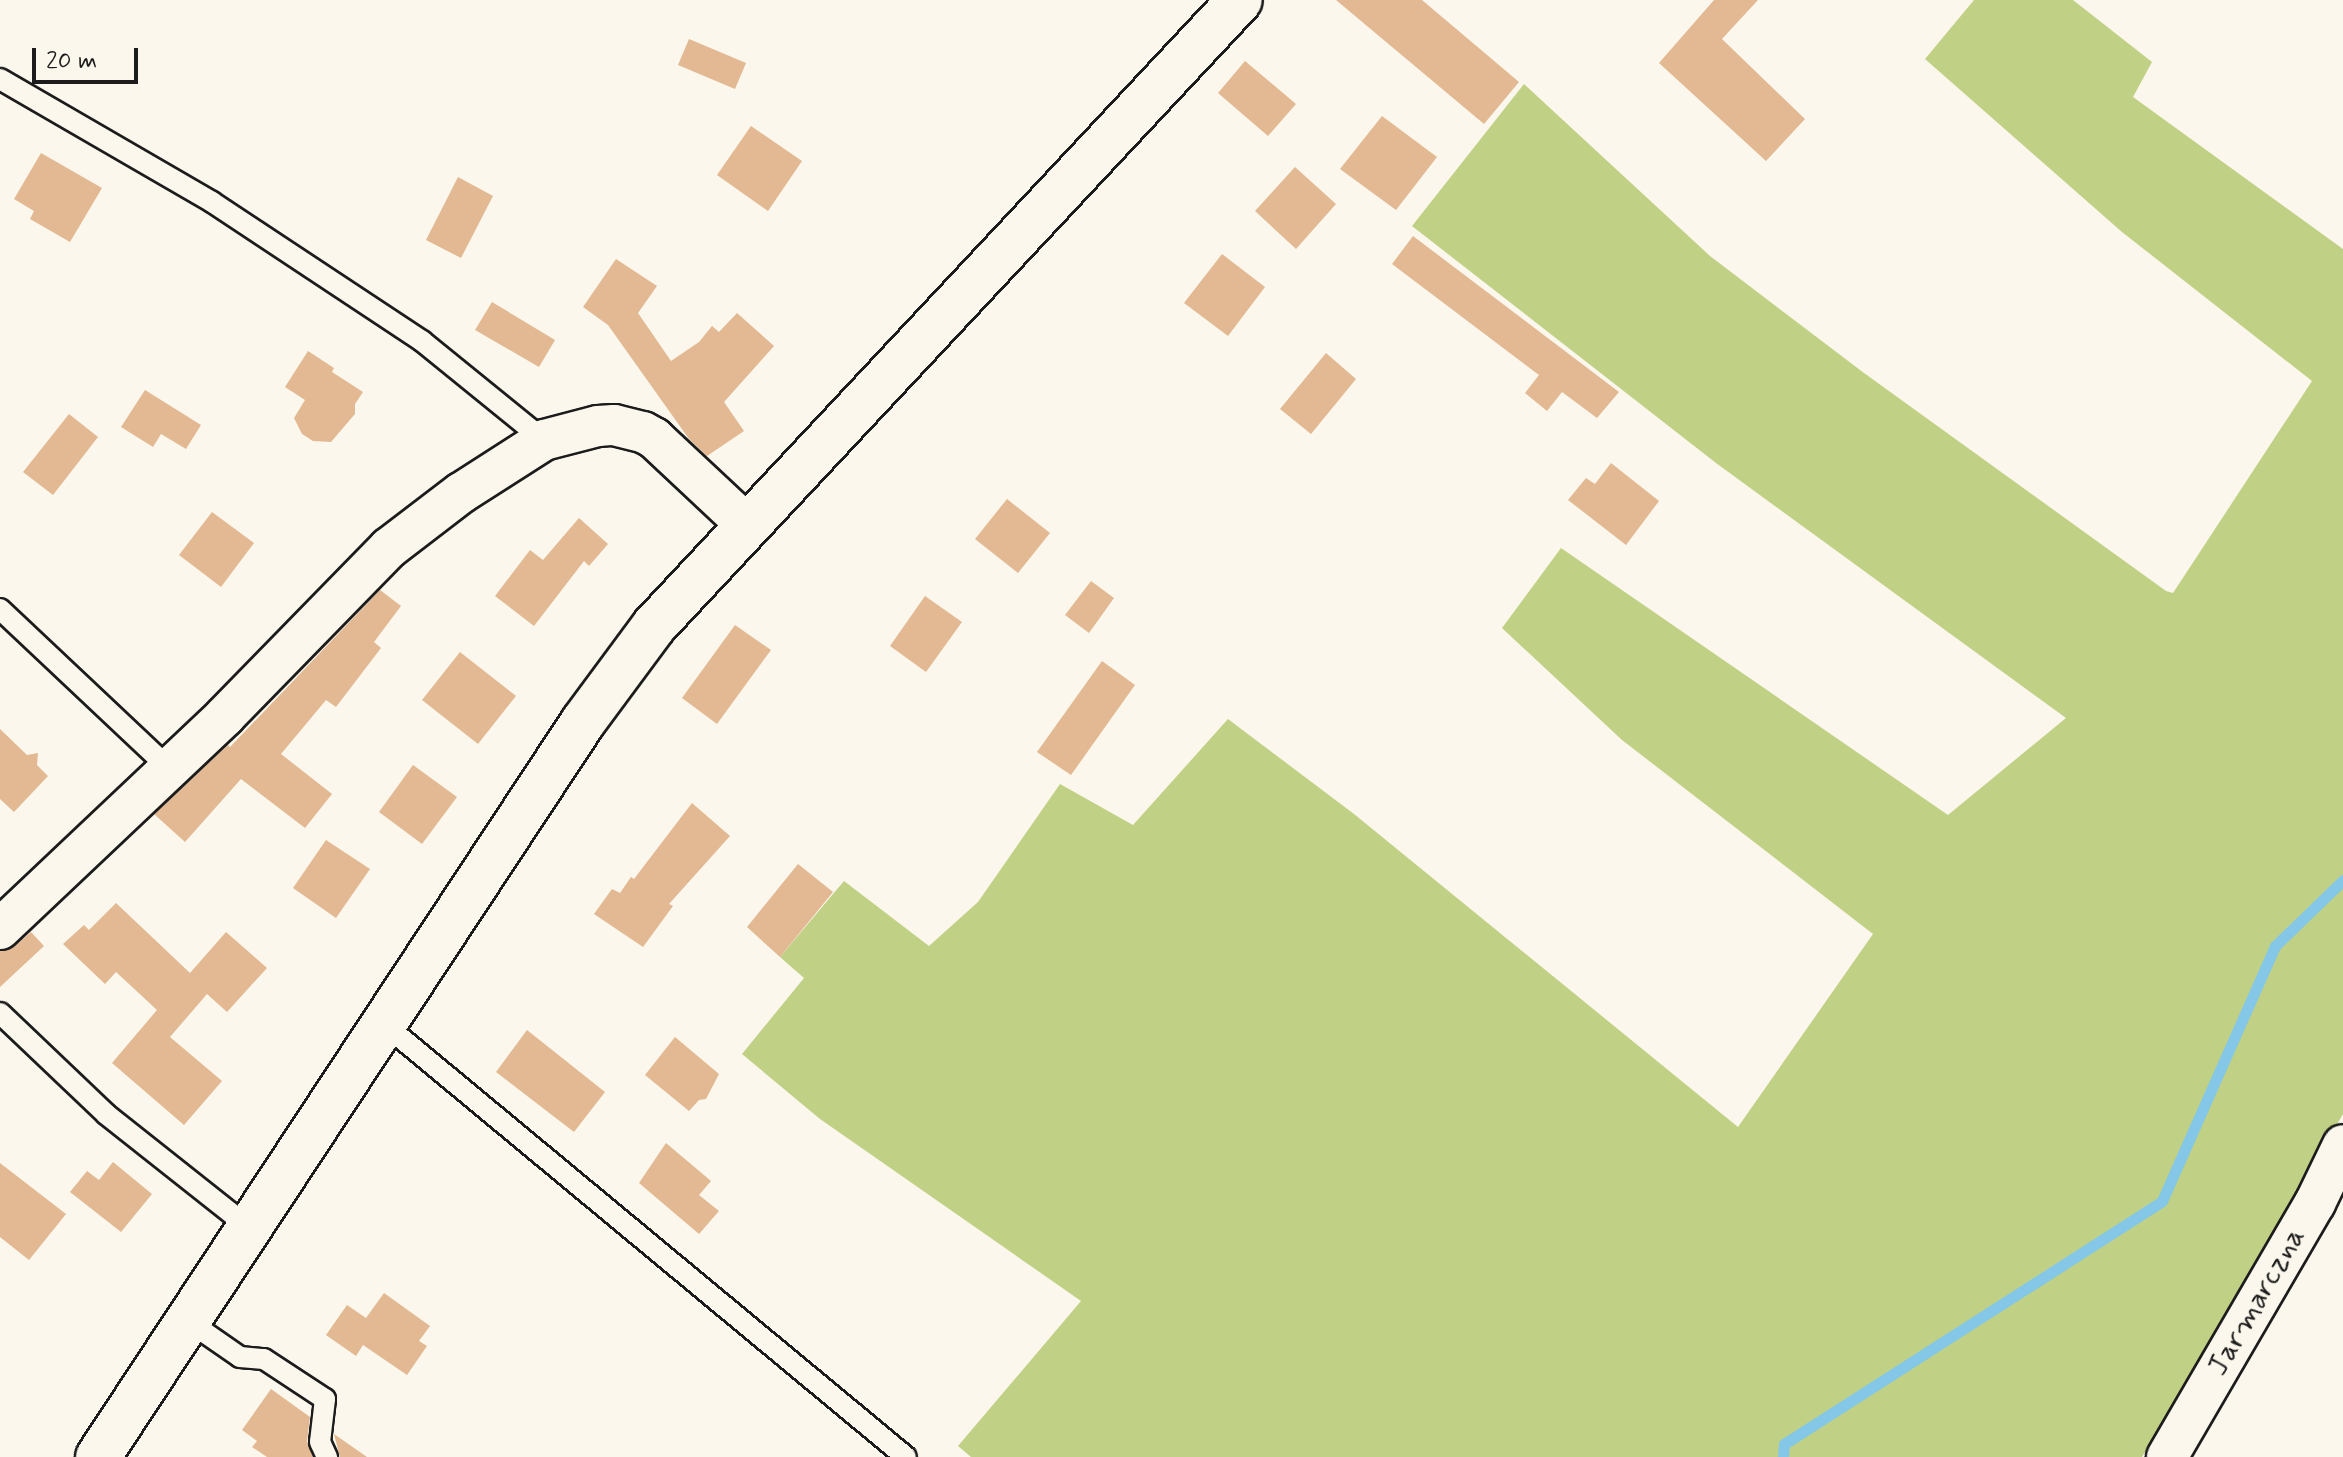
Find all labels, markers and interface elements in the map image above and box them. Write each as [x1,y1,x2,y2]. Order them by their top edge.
scale bar [36,32,142,82]
text: 20 m [46,46,97,77]
street label: Jarmarczna [2200,1222,2314,1382]

